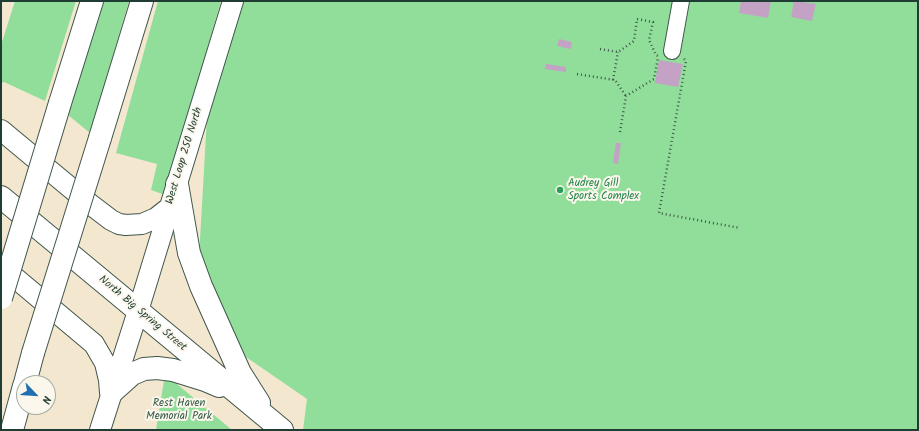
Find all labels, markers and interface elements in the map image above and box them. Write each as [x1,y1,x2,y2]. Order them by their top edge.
street label: West Loop 250 North [164,106,206,206]
place label: Audrey Gill Sports Complex [568,177,639,203]
marker: Audrey Gill Sports Complex [555,185,565,195]
street label: North Big Spring Street [95,273,189,355]
north arrow [16,375,56,415]
text: N [36,393,56,407]
park label: Rest Haven Memorial Park [146,397,212,423]

